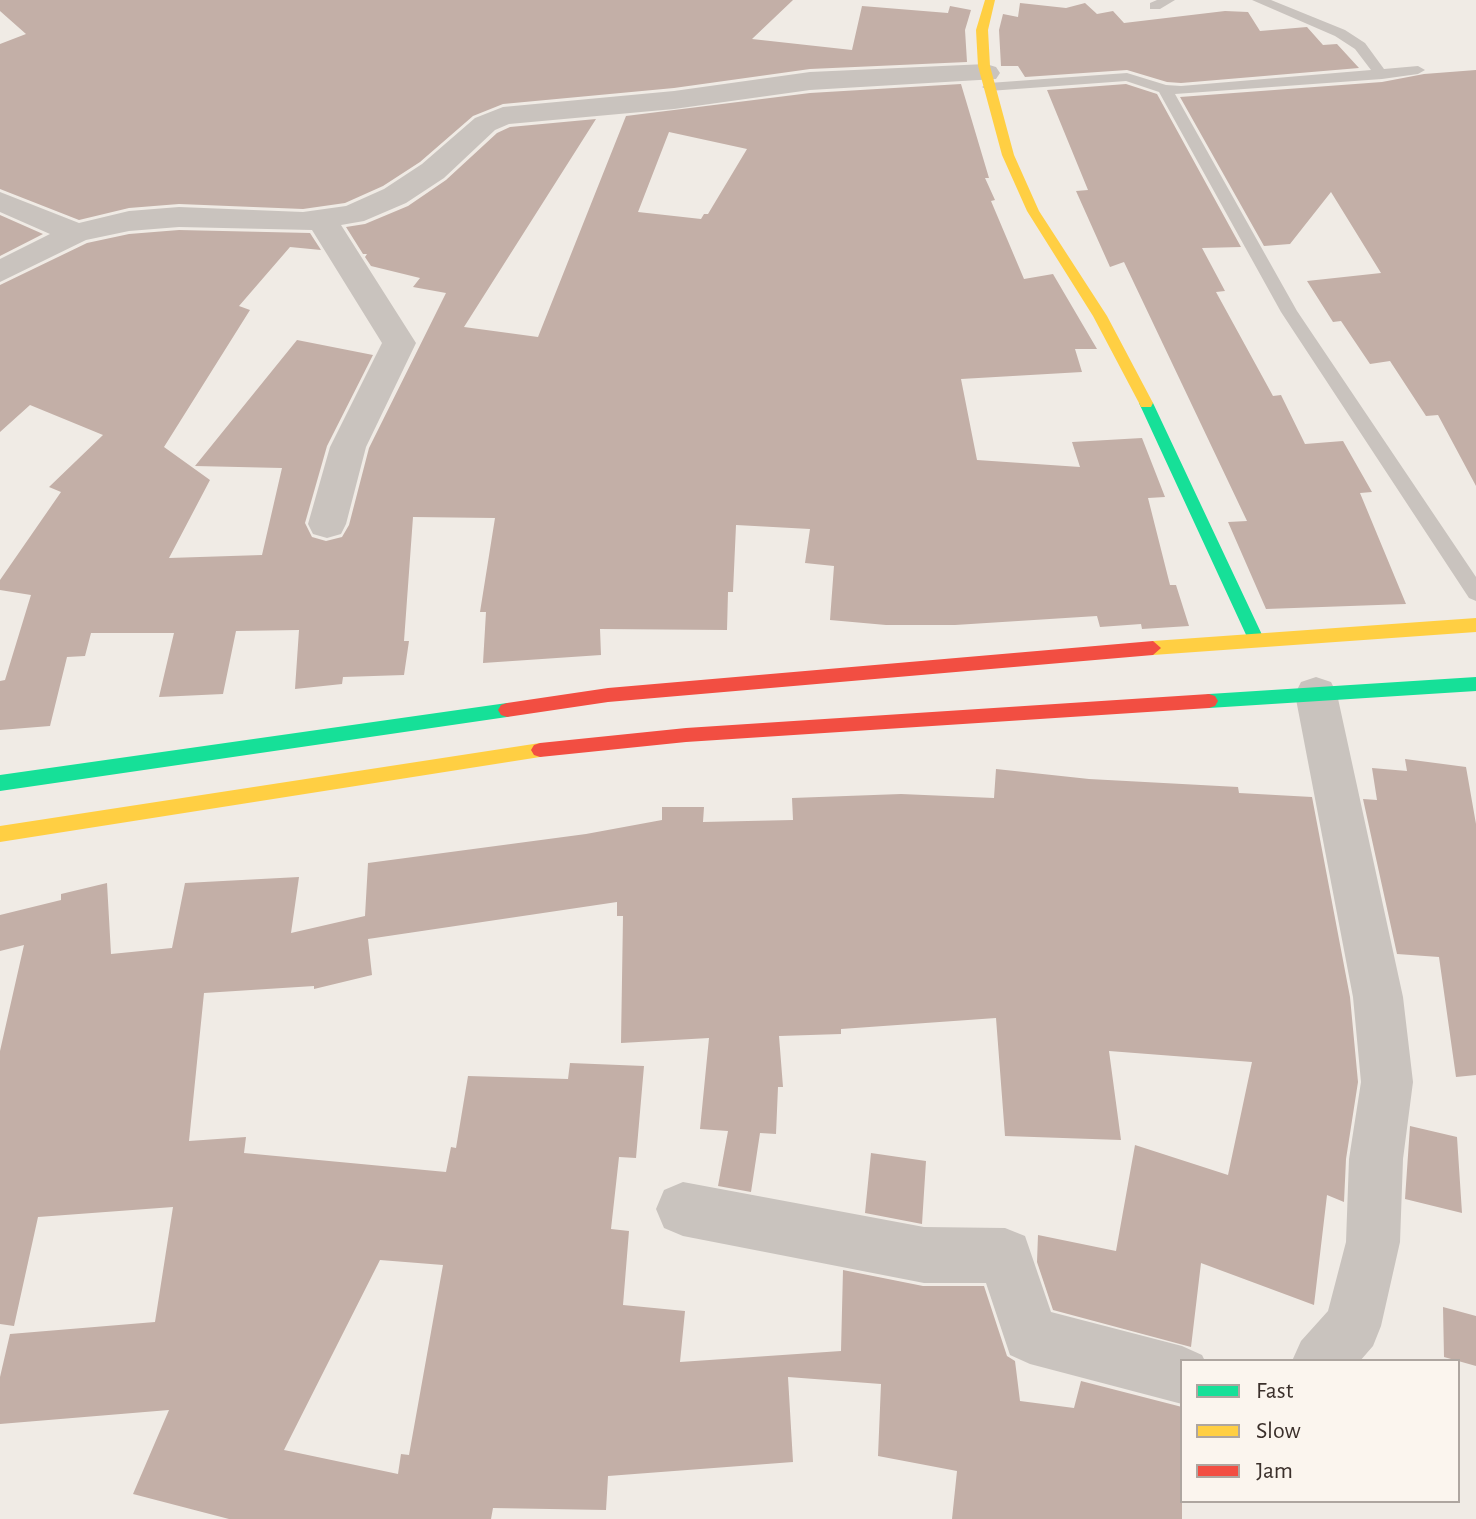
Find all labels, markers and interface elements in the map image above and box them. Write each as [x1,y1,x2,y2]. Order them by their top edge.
legend [1180,1359,1460,1503]
text: Fast [1256,1379,1293,1403]
text: Slow [1256,1419,1301,1443]
text: Jam [1256,1459,1293,1483]

